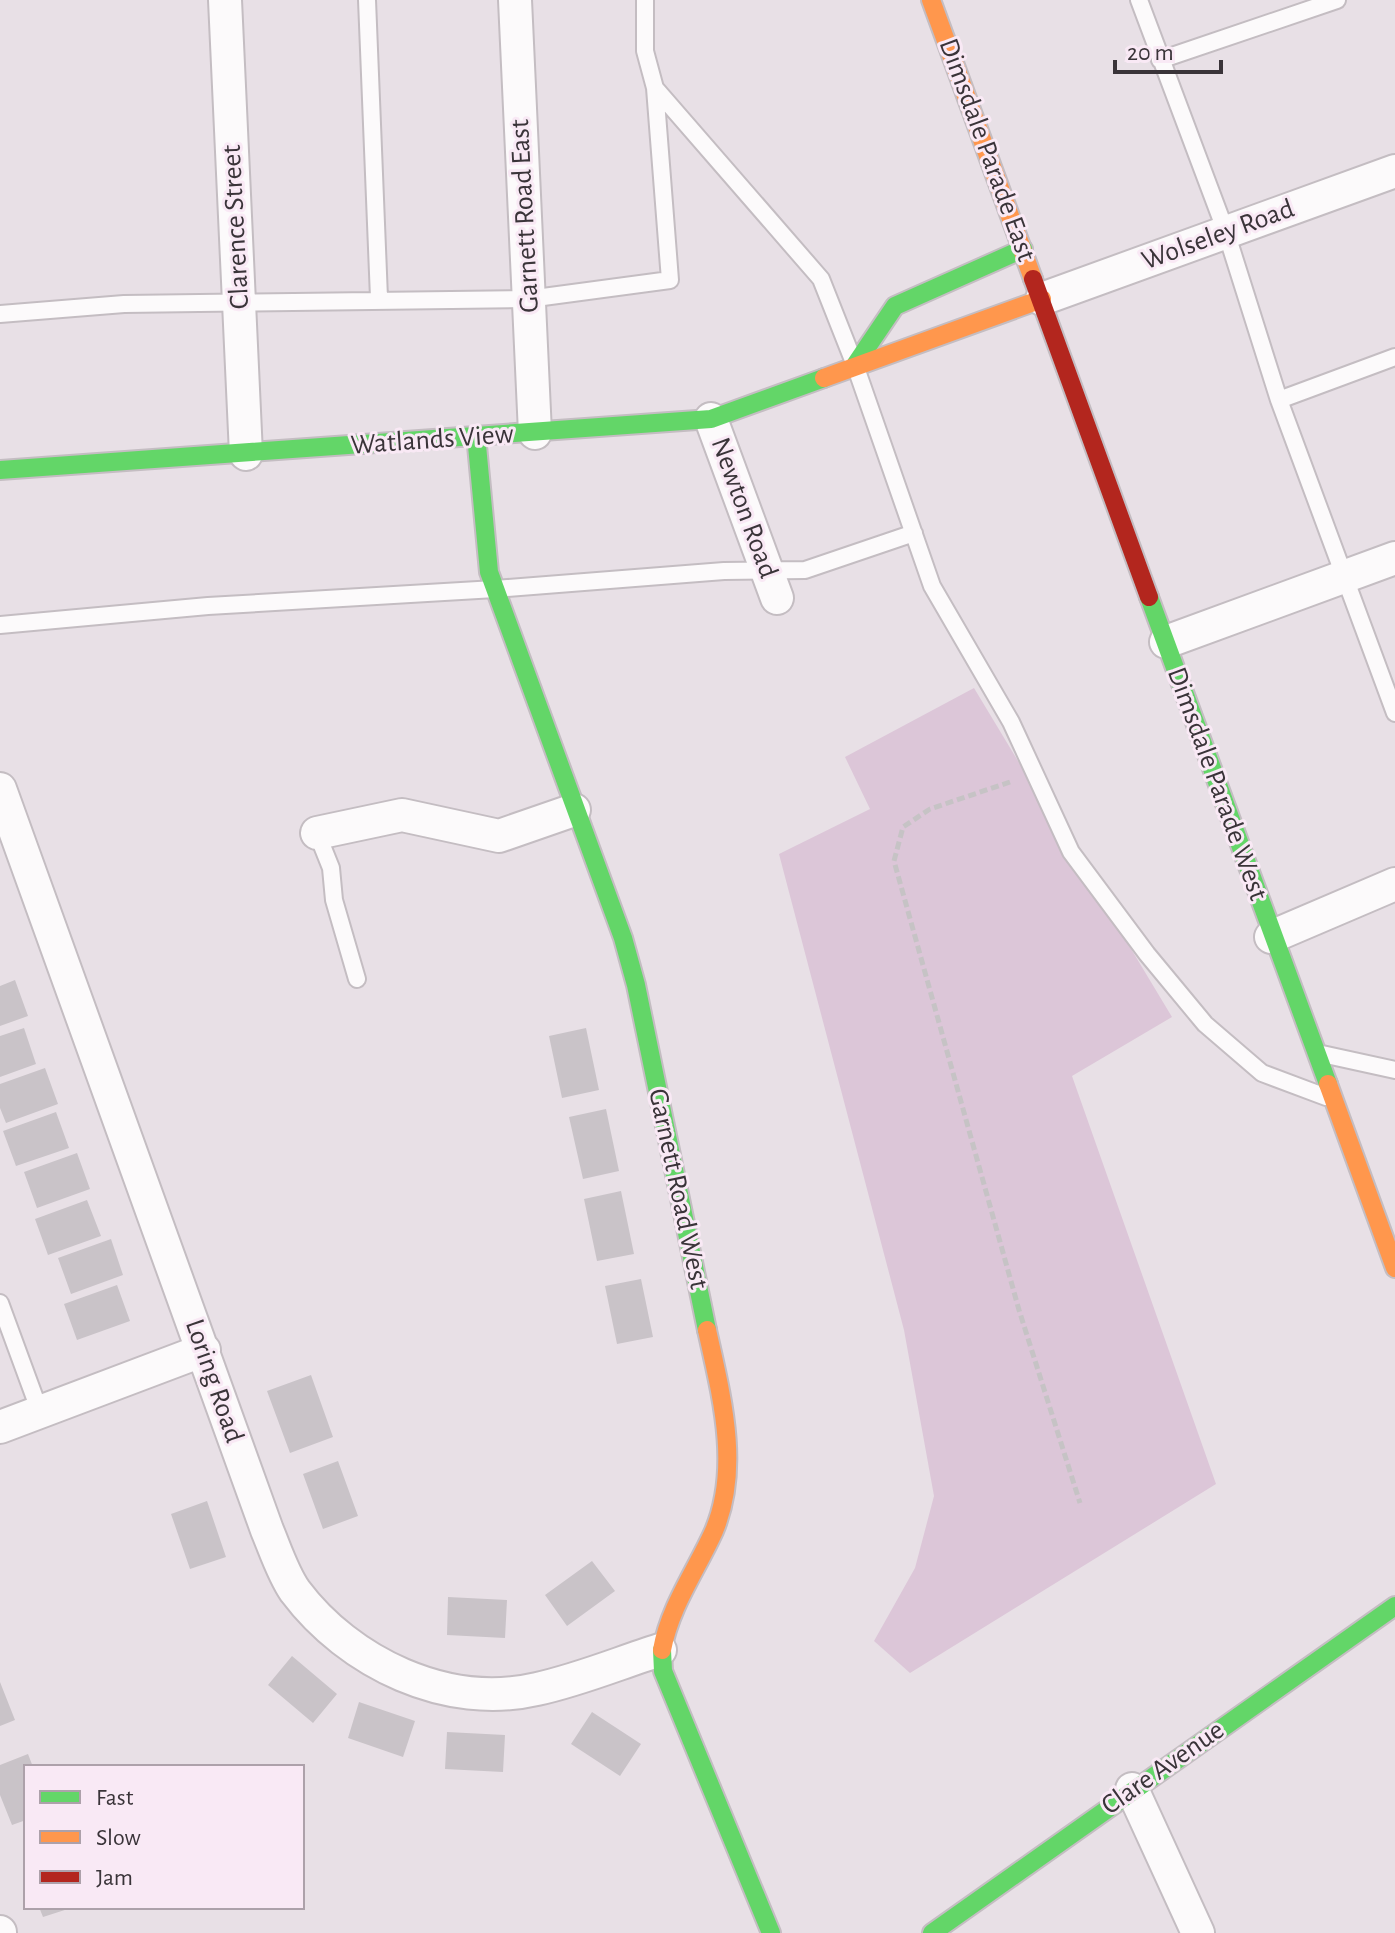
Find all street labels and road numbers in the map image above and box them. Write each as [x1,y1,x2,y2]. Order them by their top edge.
street label: Dimsdale Parade East [934,35,1040,265]
street label: Garnett Road East [506,119,544,313]
street label: Clarence Street [218,144,254,310]
street label: Wolseley Road [1138,195,1298,275]
street label: Watlands View [350,420,515,460]
street label: Newton Road [706,434,782,582]
street label: Dimsdale Parade West [1162,664,1272,904]
street label: Garnett Road West [643,1086,713,1292]
street label: Loring Road [180,1315,248,1447]
street label: Clare Avenue [1097,1716,1229,1820]

